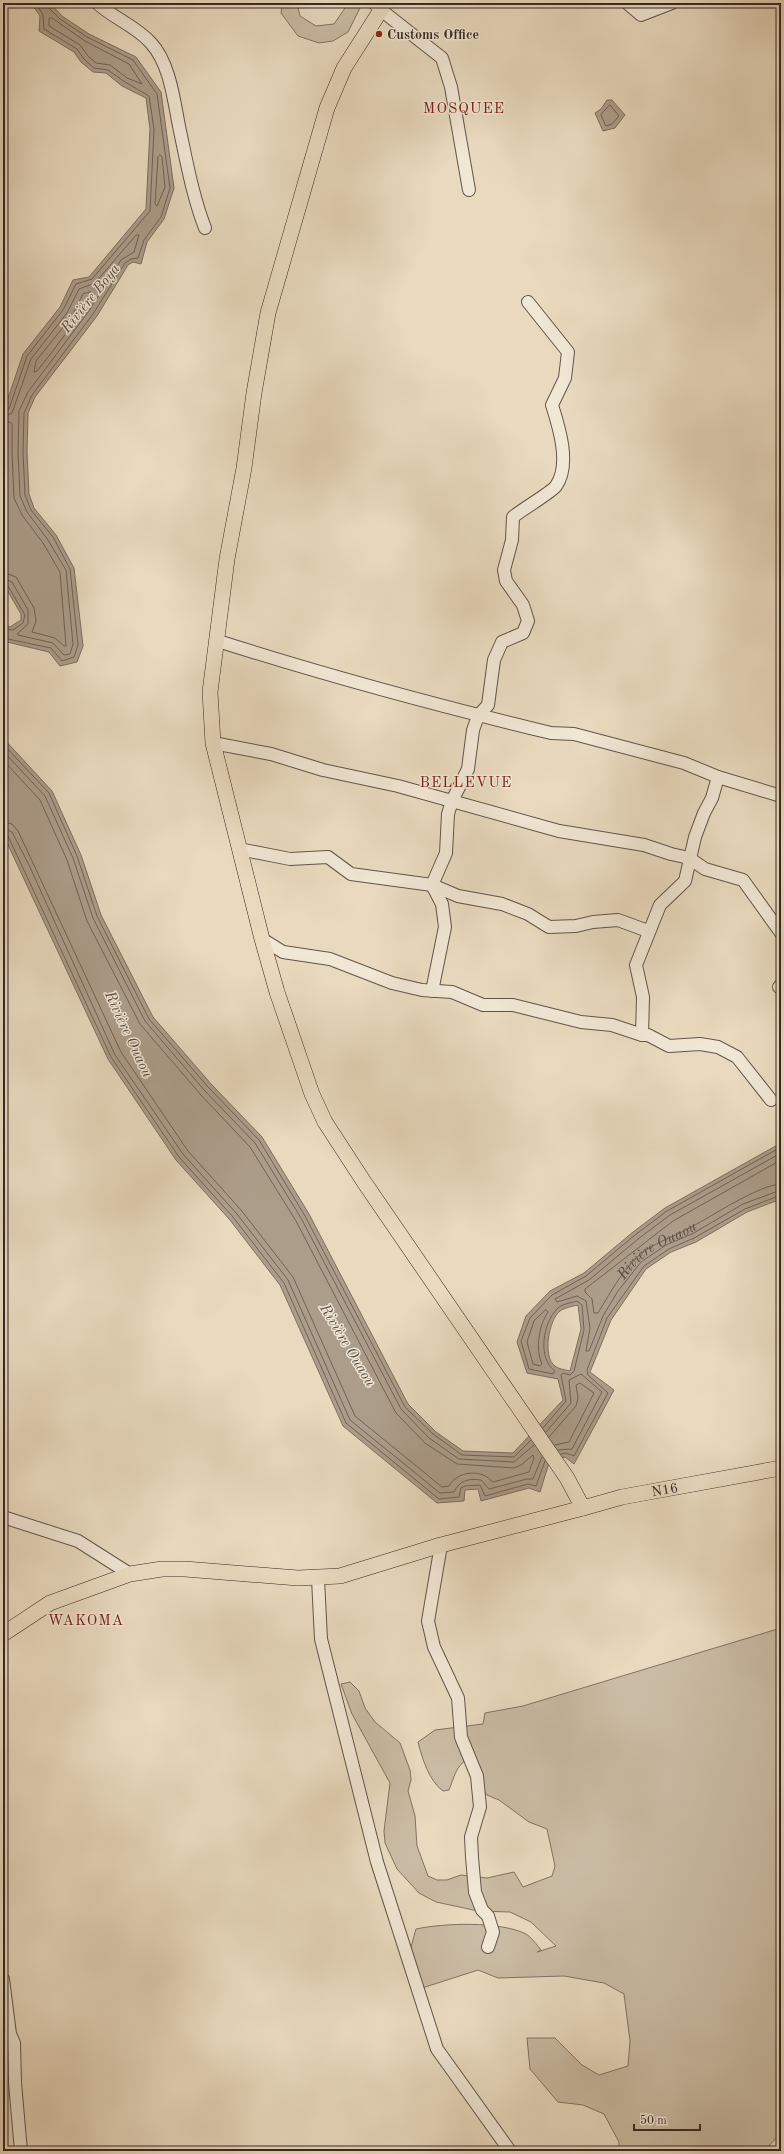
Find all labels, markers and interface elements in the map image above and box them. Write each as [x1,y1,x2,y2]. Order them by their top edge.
place label: Customs Office [387,28,479,42]
marker: Customs Office [374,29,384,39]
district label: MOSQUEE [423,102,505,117]
water label: Rivière Boya [58,262,123,337]
district label: BELLEVUE [420,776,512,791]
water label: Rivière Ouaou [101,988,154,1081]
water label: Rivière Ouaou [615,1219,700,1284]
water label: Rivière Ouaou [316,1301,377,1390]
street label: N16 [650,1481,679,1500]
district label: WAKOMA [48,1614,124,1629]
scale bar [634,2106,700,2132]
text: 50 m [640,2114,667,2127]

